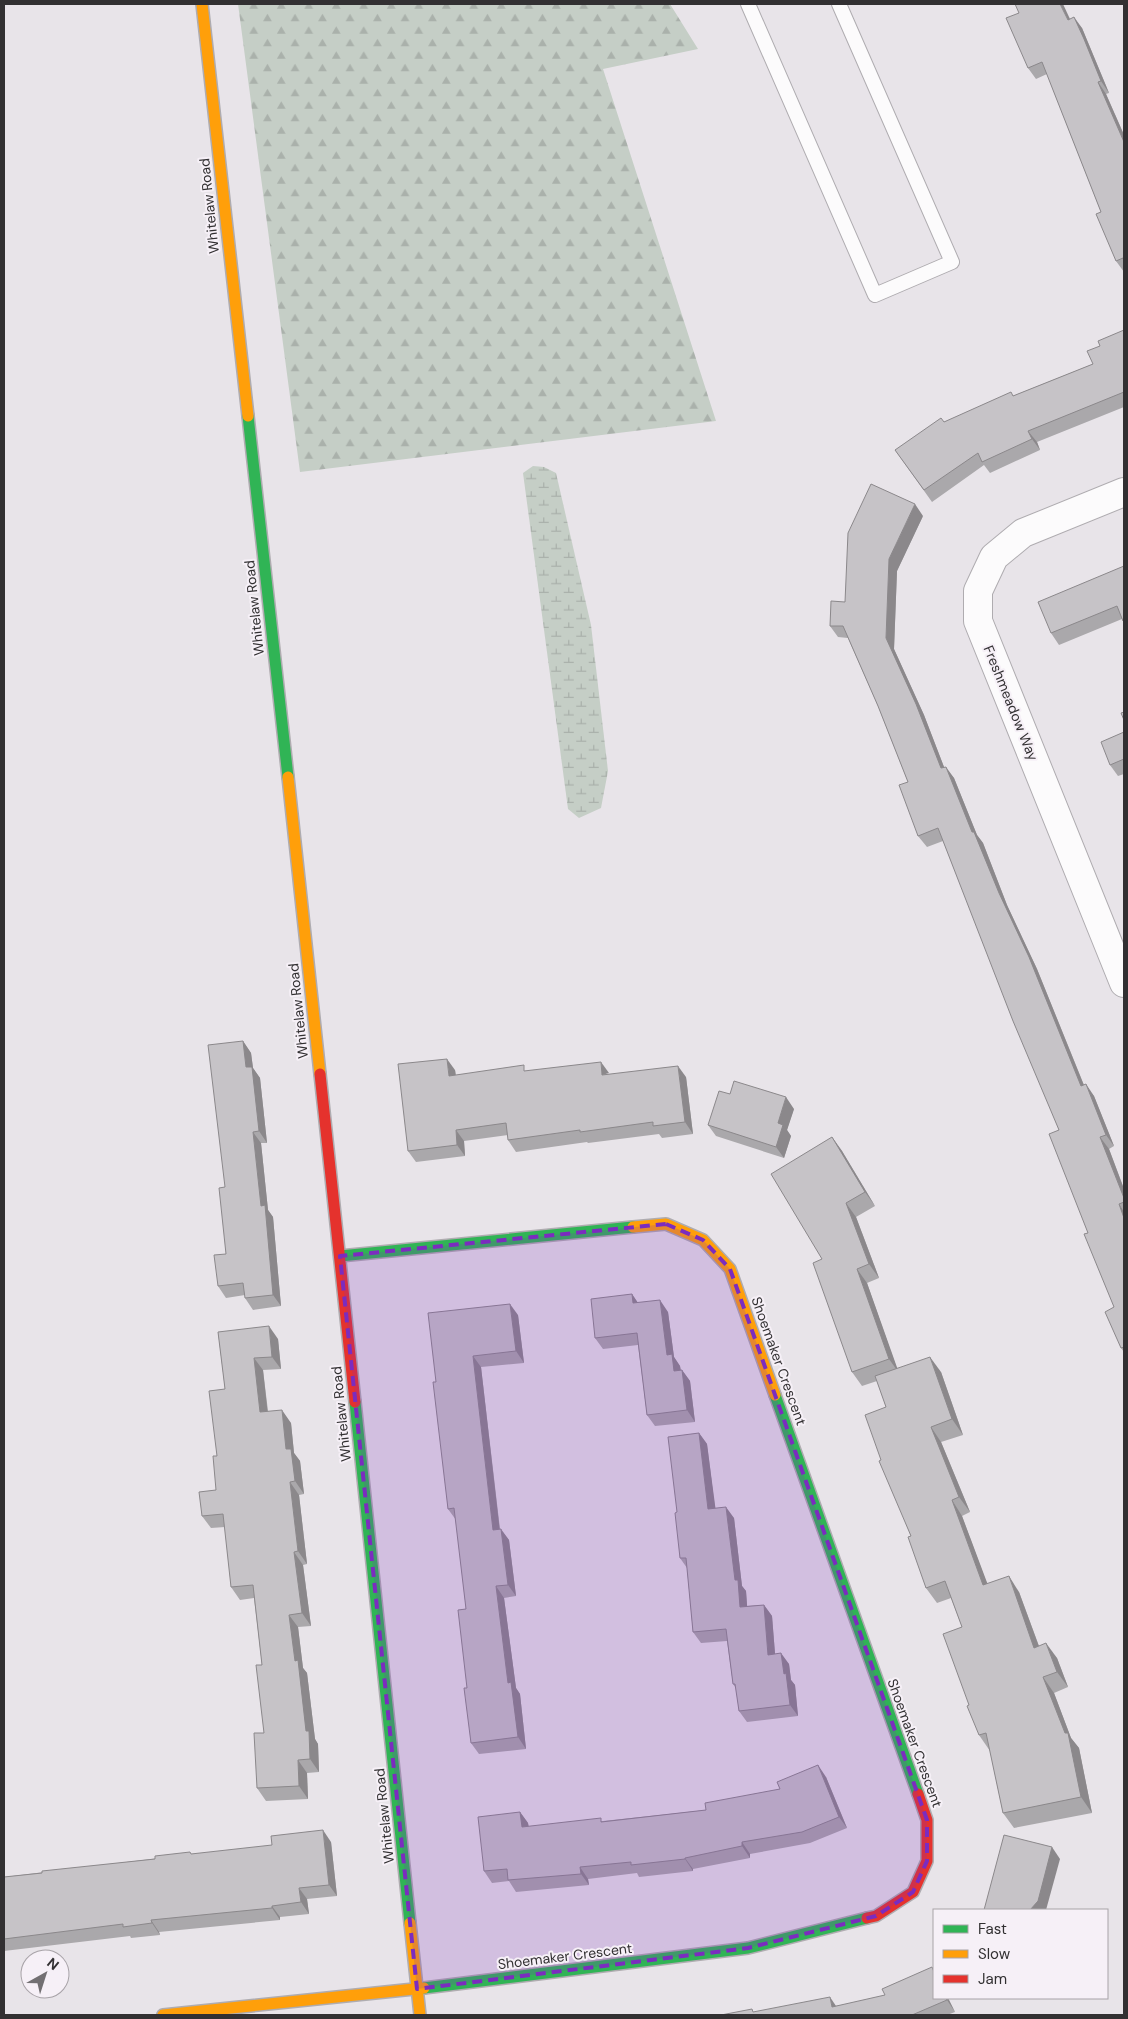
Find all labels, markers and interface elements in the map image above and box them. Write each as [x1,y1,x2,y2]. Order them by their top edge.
street label: Whitelaw Road [195,157,223,255]
street label: Whitelaw Road [240,559,268,657]
street label: Freshmeadow Way [980,643,1042,763]
street label: Whitelaw Road [284,962,312,1060]
street label: Shoemaker Crescent [747,1294,811,1428]
street label: Whitelaw Road [327,1365,355,1463]
street label: Shoemaker Crescent [883,1676,947,1810]
street label: Whitelaw Road [370,1767,398,1865]
legend [933,1909,1108,1999]
text: Fast [978,1919,1007,1939]
street label: Shoemaker Crescent [497,1939,633,1973]
text: Slow [978,1944,1011,1964]
north arrow [20,1949,70,1999]
text: N [44,1954,63,1974]
text: Jam [978,1969,1007,1989]

